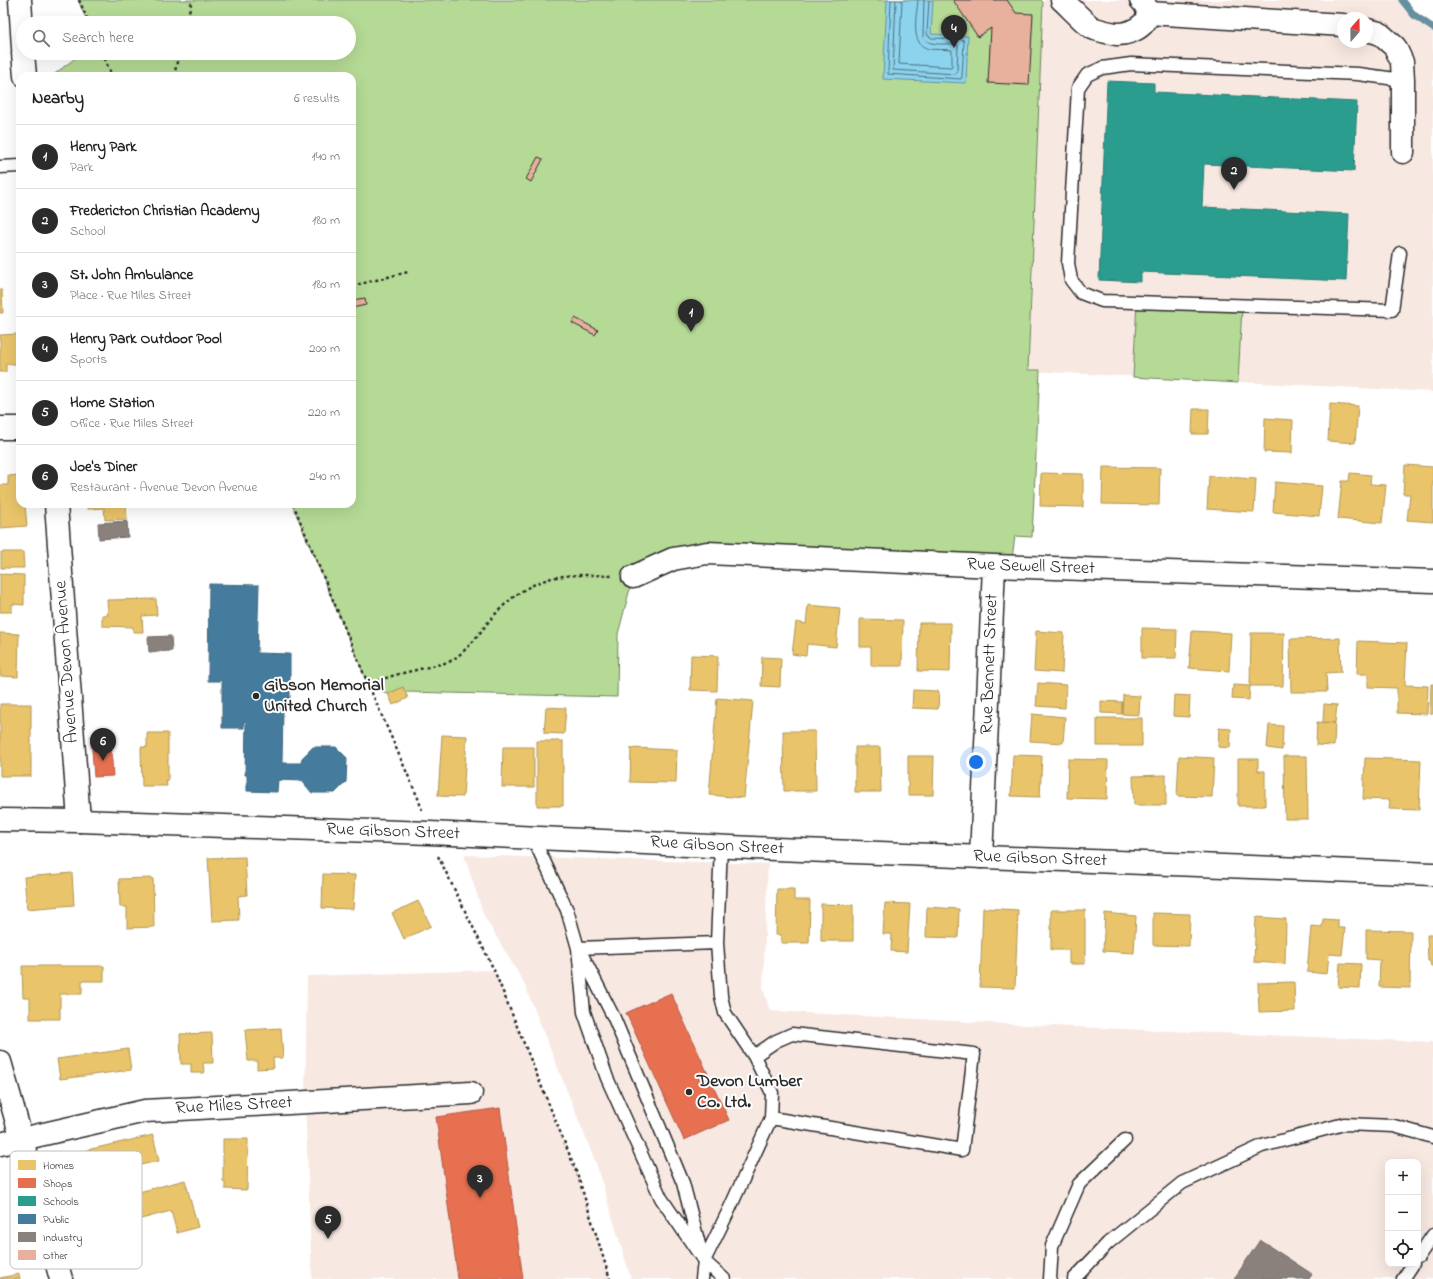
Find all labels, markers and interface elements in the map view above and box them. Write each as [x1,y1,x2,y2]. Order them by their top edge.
north arrow [1337,12,1373,48]
pin: 4 [941,15,967,48]
search box [16,16,356,60]
icon: search [30,27,52,49]
text: Search here [62,27,134,49]
text: Nearby [32,86,84,111]
text: 6 results [294,89,340,108]
text: Henry Park [70,136,137,158]
text: 1 [43,147,47,166]
text: 140 m [312,147,340,166]
pin: 2 [1221,157,1247,190]
text: Park [70,158,94,177]
text: Fredericton Christian Academy [70,200,260,222]
text: 2 [42,211,48,230]
text: 180 m [312,211,340,230]
text: School [70,222,106,241]
text: St. John Ambulance [70,264,193,286]
text: 3 [42,275,48,294]
text: 180 m [312,275,340,294]
text: Place · Rue Miles Street [70,286,191,305]
pin: 1 [678,299,704,332]
text: Henry Park Outdoor Pool [70,328,222,350]
text: 4 [42,339,48,358]
text: 200 m [309,339,340,358]
text: Sports [70,350,107,369]
text: Home Station [70,392,154,414]
text: 5 [41,403,49,422]
text: 220 m [308,403,340,422]
text: Office · Rue Miles Street [70,414,194,433]
text: Joe's Diner [70,456,137,478]
text: 6 [42,467,48,486]
text: 240 m [309,467,340,486]
text: Restaurant · Avenue Devon Avenue [70,478,257,497]
street label: Rue Sewell Street [966,552,1096,582]
street label: Avenue Devon Avenue [48,579,86,744]
street label: Rue Bennett Street [975,593,1005,735]
place label: Gibson Memorial United Church [264,673,384,720]
marker: Gibson Memorial United Church [251,691,261,701]
pin: 6 [90,728,116,761]
your location [966,752,986,772]
street label: Rue Gibson Street [326,817,460,847]
street label: Rue Gibson Street [649,830,785,862]
street label: Rue Gibson Street [973,844,1107,874]
place label: Devon Lumber Co. Ltd. [696,1069,802,1116]
marker: Devon Lumber Co. Ltd. [684,1087,694,1097]
street label: Rue Miles Street [175,1090,293,1122]
legend [10,1151,142,1269]
text: Homes [43,1158,75,1174]
map controls [1385,1159,1421,1267]
button: + [1385,1159,1421,1195]
pin: 3 [467,1165,493,1198]
text: Shops [43,1176,73,1192]
text: Schools [43,1194,79,1210]
button: − [1385,1195,1421,1231]
pin: 5 [315,1206,341,1239]
text: Public [43,1212,69,1228]
text: Industry [43,1230,82,1247]
button: locate [1385,1231,1421,1267]
text: Other [43,1248,68,1264]

